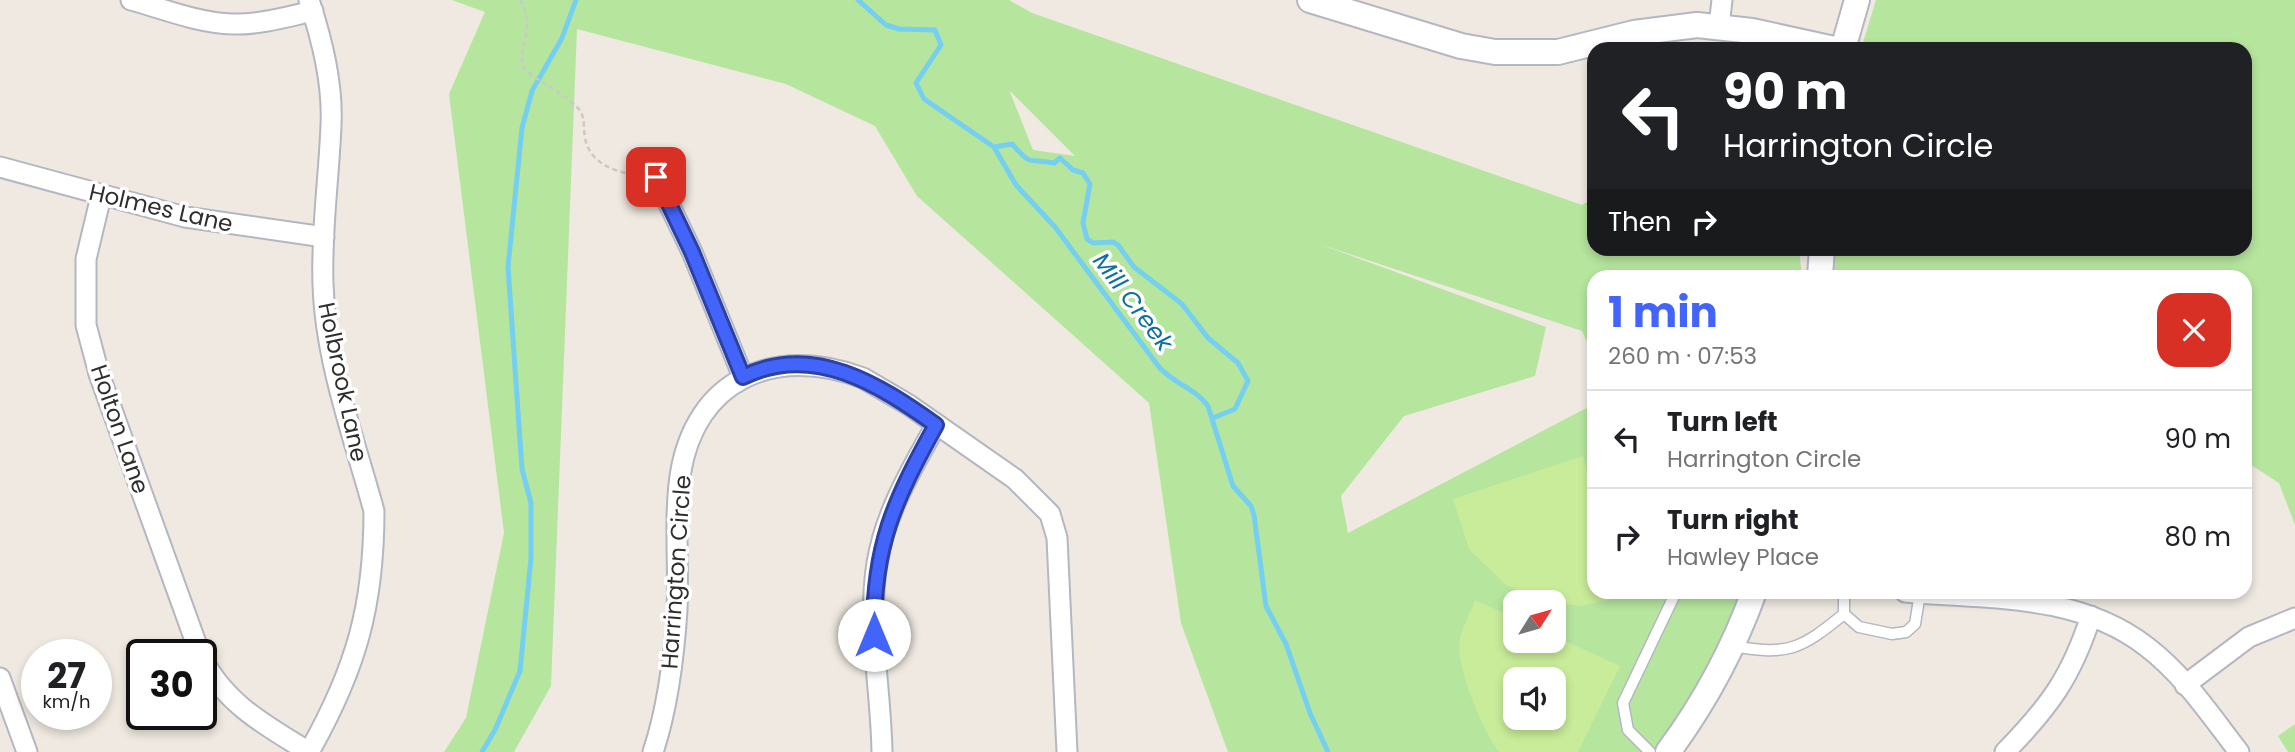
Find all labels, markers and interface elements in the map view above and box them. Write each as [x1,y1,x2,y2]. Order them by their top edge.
text: 90 m [1723,58,1847,126]
icon: left [1608,70,1699,161]
text: Harrington Circle [1723,123,1993,168]
pin [626,147,686,207]
icon: arrive [637,158,675,196]
street label: Holmes Lane [86,176,236,240]
icon: right [1685,203,1723,241]
text: Then [1608,204,1671,240]
water label: Mill Creek [1086,246,1182,359]
text: 1 min [1608,283,1718,342]
button: close [2157,293,2231,367]
street label: Holbrook Lane [310,299,376,465]
text: 260 m · 07:53 [1608,340,1757,372]
street label: Holton Lane [83,360,157,498]
text: Turn left [1667,404,1778,440]
icon: left [1608,420,1646,458]
text: 90 m [2165,421,2231,457]
text: Harrington Circle [1667,443,1861,475]
street label: Harrington Circle [653,474,699,670]
text: Turn right [1667,502,1799,538]
icon: right [1608,518,1646,556]
text: 80 m [2165,519,2231,555]
text: Hawley Place [1667,541,1819,573]
north arrow [1503,590,1566,653]
map controls [1503,590,1566,730]
position arrow [837,598,911,672]
speed limit sign: 30 [126,639,217,730]
text: 27 [47,651,86,700]
button: sound [1503,667,1566,730]
text: km/h [43,689,90,714]

